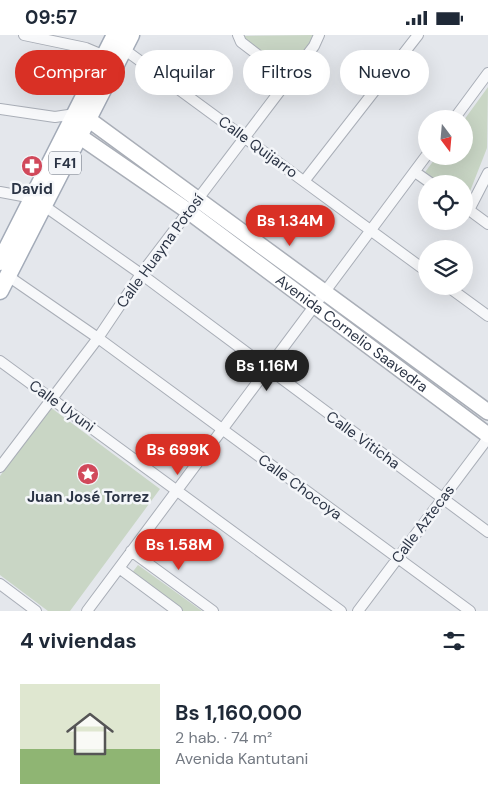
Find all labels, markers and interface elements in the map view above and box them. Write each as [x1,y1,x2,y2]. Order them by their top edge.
text: 09:57 [25,5,77,30]
chip: Comprar [15,50,125,95]
chip: Alquilar [135,50,233,95]
chip: Filtros [243,50,330,95]
chip: Nuevo [340,50,429,95]
north arrow [418,110,472,165]
map controls [418,110,473,295]
street label: Calle Quijarro [214,111,302,183]
road number: F41 [49,151,81,175]
pharmacy icon: David [20,154,44,178]
button: locate [418,175,473,230]
place label: David [11,179,53,199]
street label: Calle Huayna Potosí [112,189,209,312]
pin: Bs 1.34M [238,205,342,247]
text: Bs 1.34M [257,210,323,231]
button: layers [418,240,473,295]
street label: Avenida Cornelio Saavedra [272,270,432,397]
pin: Bs 1.16M [215,349,319,392]
text: Bs 1.16M [236,355,298,376]
street label: Calle Uyuni [25,375,99,437]
street label: Calle Viticha [322,406,404,474]
pin: Bs 699K [132,433,224,476]
text: Bs 699K [146,439,210,460]
street label: Calle Chocoya [254,450,346,524]
place icon: Juan José Torrez [76,462,100,486]
street label: Calle Aztecas [387,481,459,567]
place label: Juan José Torrez [27,487,149,507]
pin: Bs 1.58M [127,529,231,571]
text: Bs 1.58M [146,534,212,555]
text: 4 viviendas [20,627,137,655]
icon: filters [440,627,468,655]
text: Bs 1,160,000 [175,699,302,727]
icon: home [60,704,120,764]
text: 2 hab. · 74 m² [175,727,272,748]
text: Avenida Kantutani [175,748,308,769]

